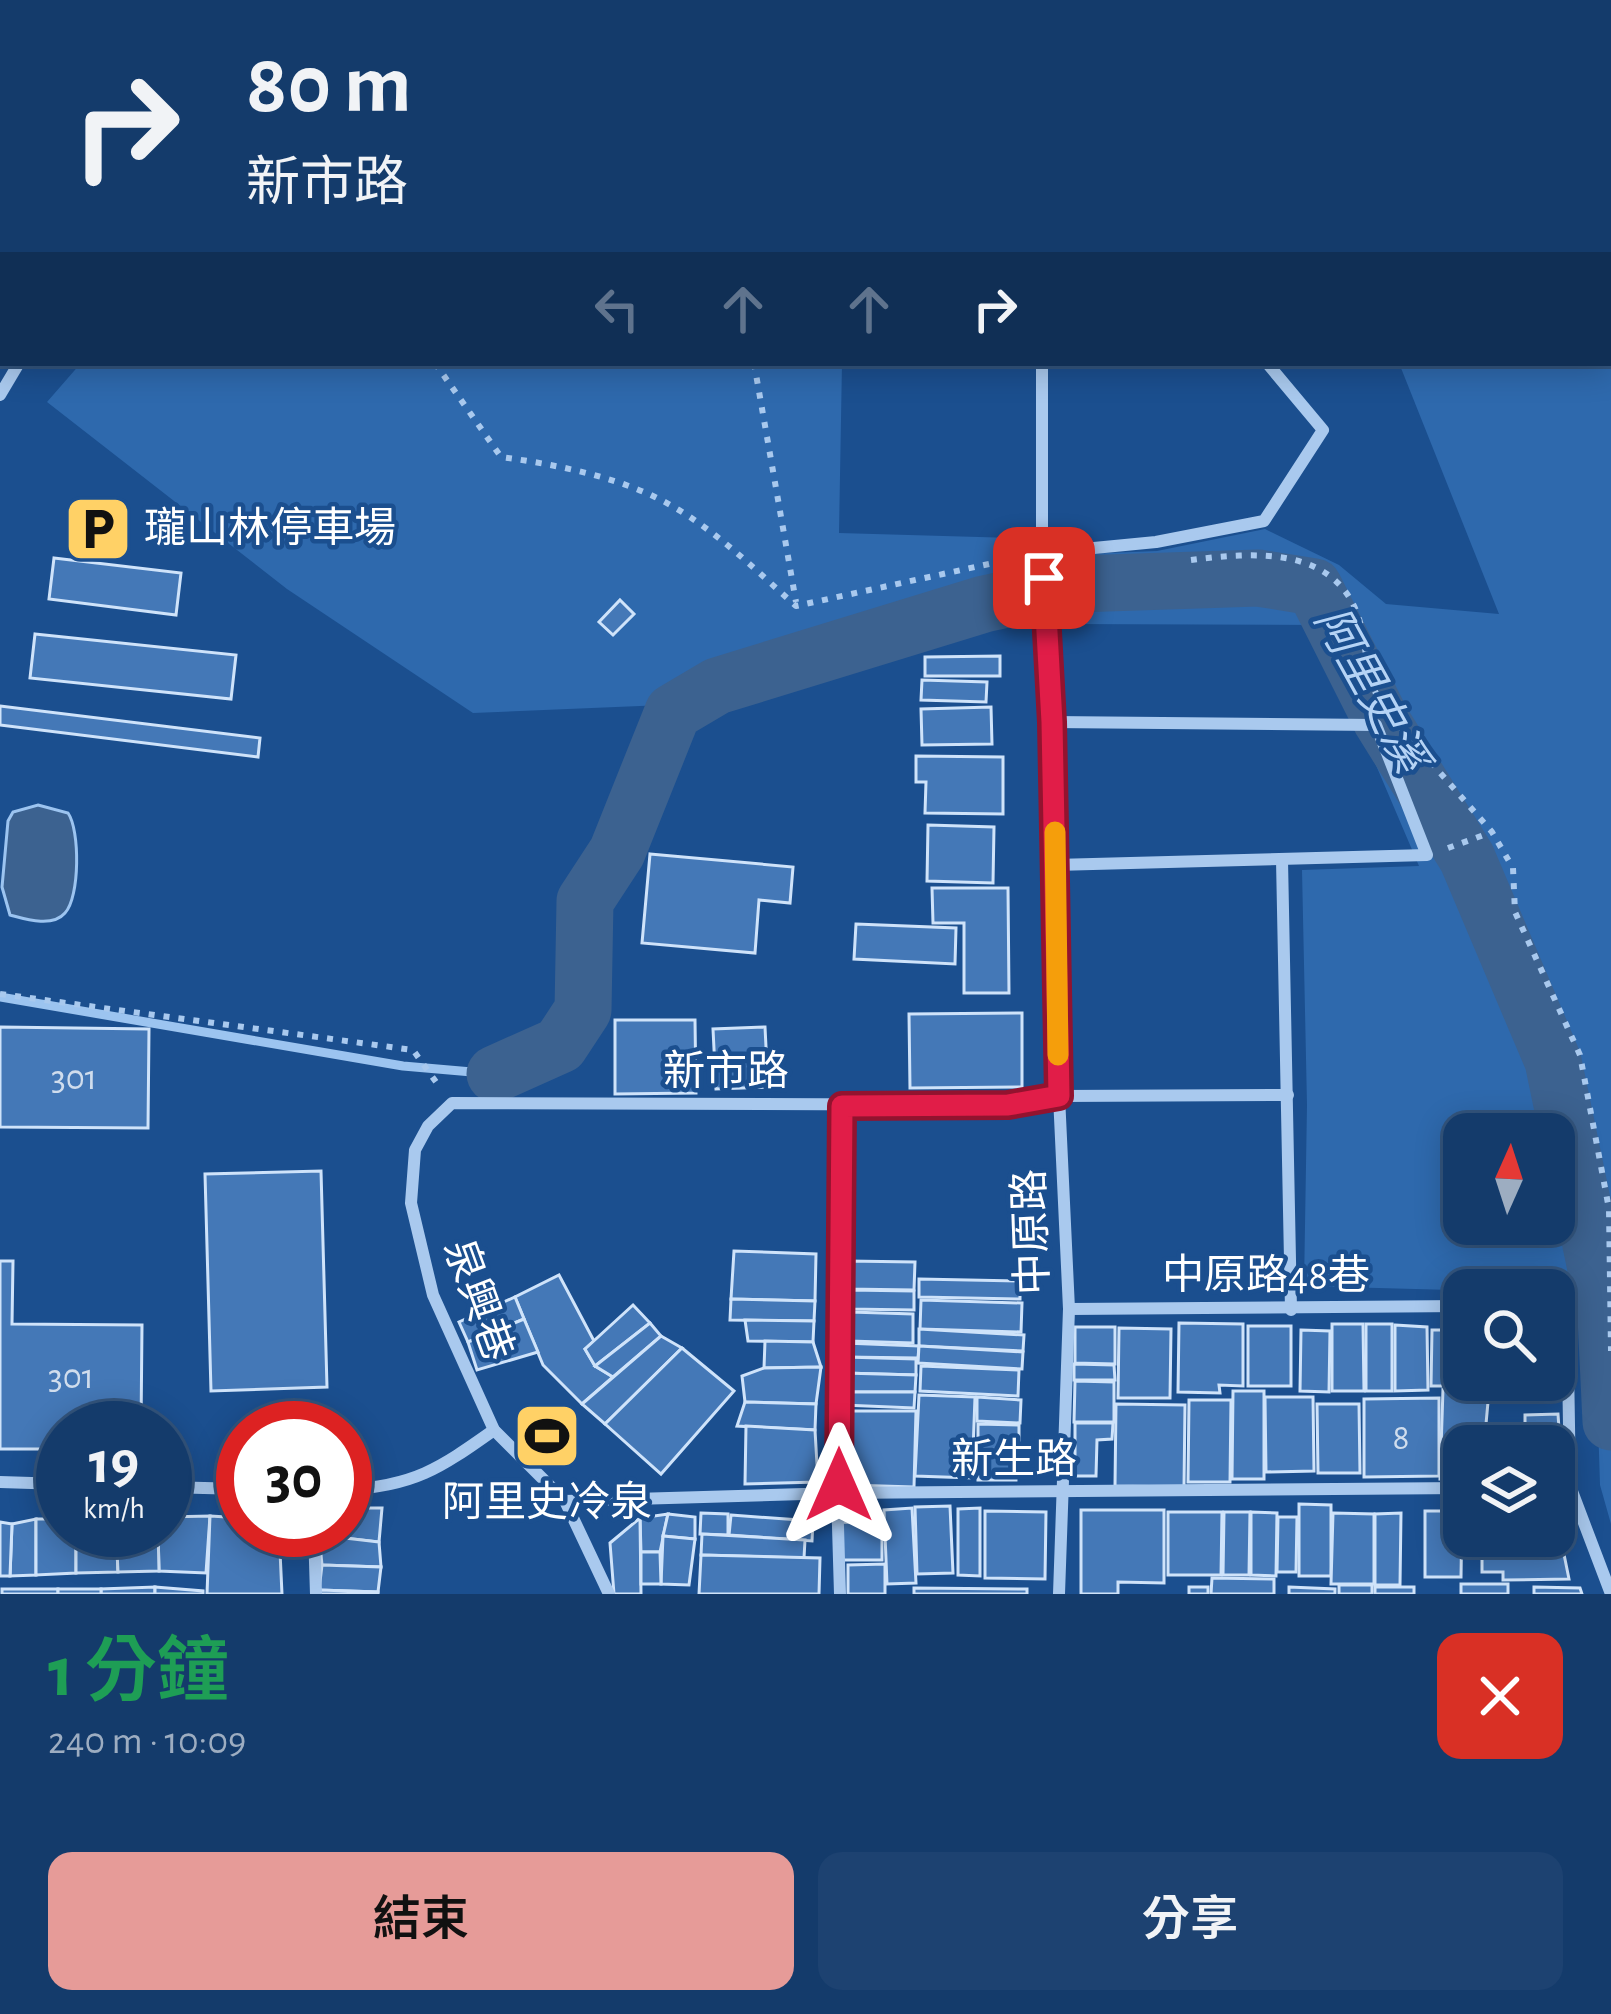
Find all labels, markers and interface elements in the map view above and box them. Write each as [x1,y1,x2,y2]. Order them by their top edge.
text: 80 m [246,44,412,128]
icon: right [48,48,204,204]
text: 新市路 [246,157,408,211]
icon: left [584,276,650,342]
icon: ahead [710,276,776,342]
icon: ahead [836,276,902,342]
icon: right [962,276,1028,342]
parking icon: 瓏山林停車場 [63,494,133,564]
place label: 瓏山林停車場 [144,506,396,550]
pin [993,527,1095,629]
icon: arrive [1011,545,1077,611]
water label: 阿里史溪 [1307,599,1438,785]
street label: 新市路 [663,1049,789,1093]
house number: 301 [51,1060,97,1096]
north arrow [1443,1113,1575,1245]
map controls [1443,1113,1575,1557]
street label: 中原路 [1007,1168,1055,1296]
street label: 泉興巷 [437,1233,521,1366]
street label: 中原路48巷 [1162,1253,1370,1297]
button: search [1443,1269,1575,1401]
house number: 301 [48,1359,94,1395]
speed limit sign: 30 [216,1401,372,1557]
sports icon: 阿里史冷泉 [512,1401,582,1471]
house number: 8 [1392,1420,1410,1456]
position arrow [776,1422,902,1548]
button: layers [1443,1425,1575,1557]
text: 19 [89,1434,139,1494]
street label: 新生路 [951,1437,1077,1481]
place label: 阿里史冷泉 [442,1480,652,1524]
text: km/h [83,1494,145,1524]
button: close [1437,1633,1563,1759]
text: 1 分鐘 [48,1637,229,1709]
text: 240 m · 10:09 [48,1722,246,1761]
button: 結束 [48,1852,794,1990]
button: 分享 [818,1852,1563,1990]

